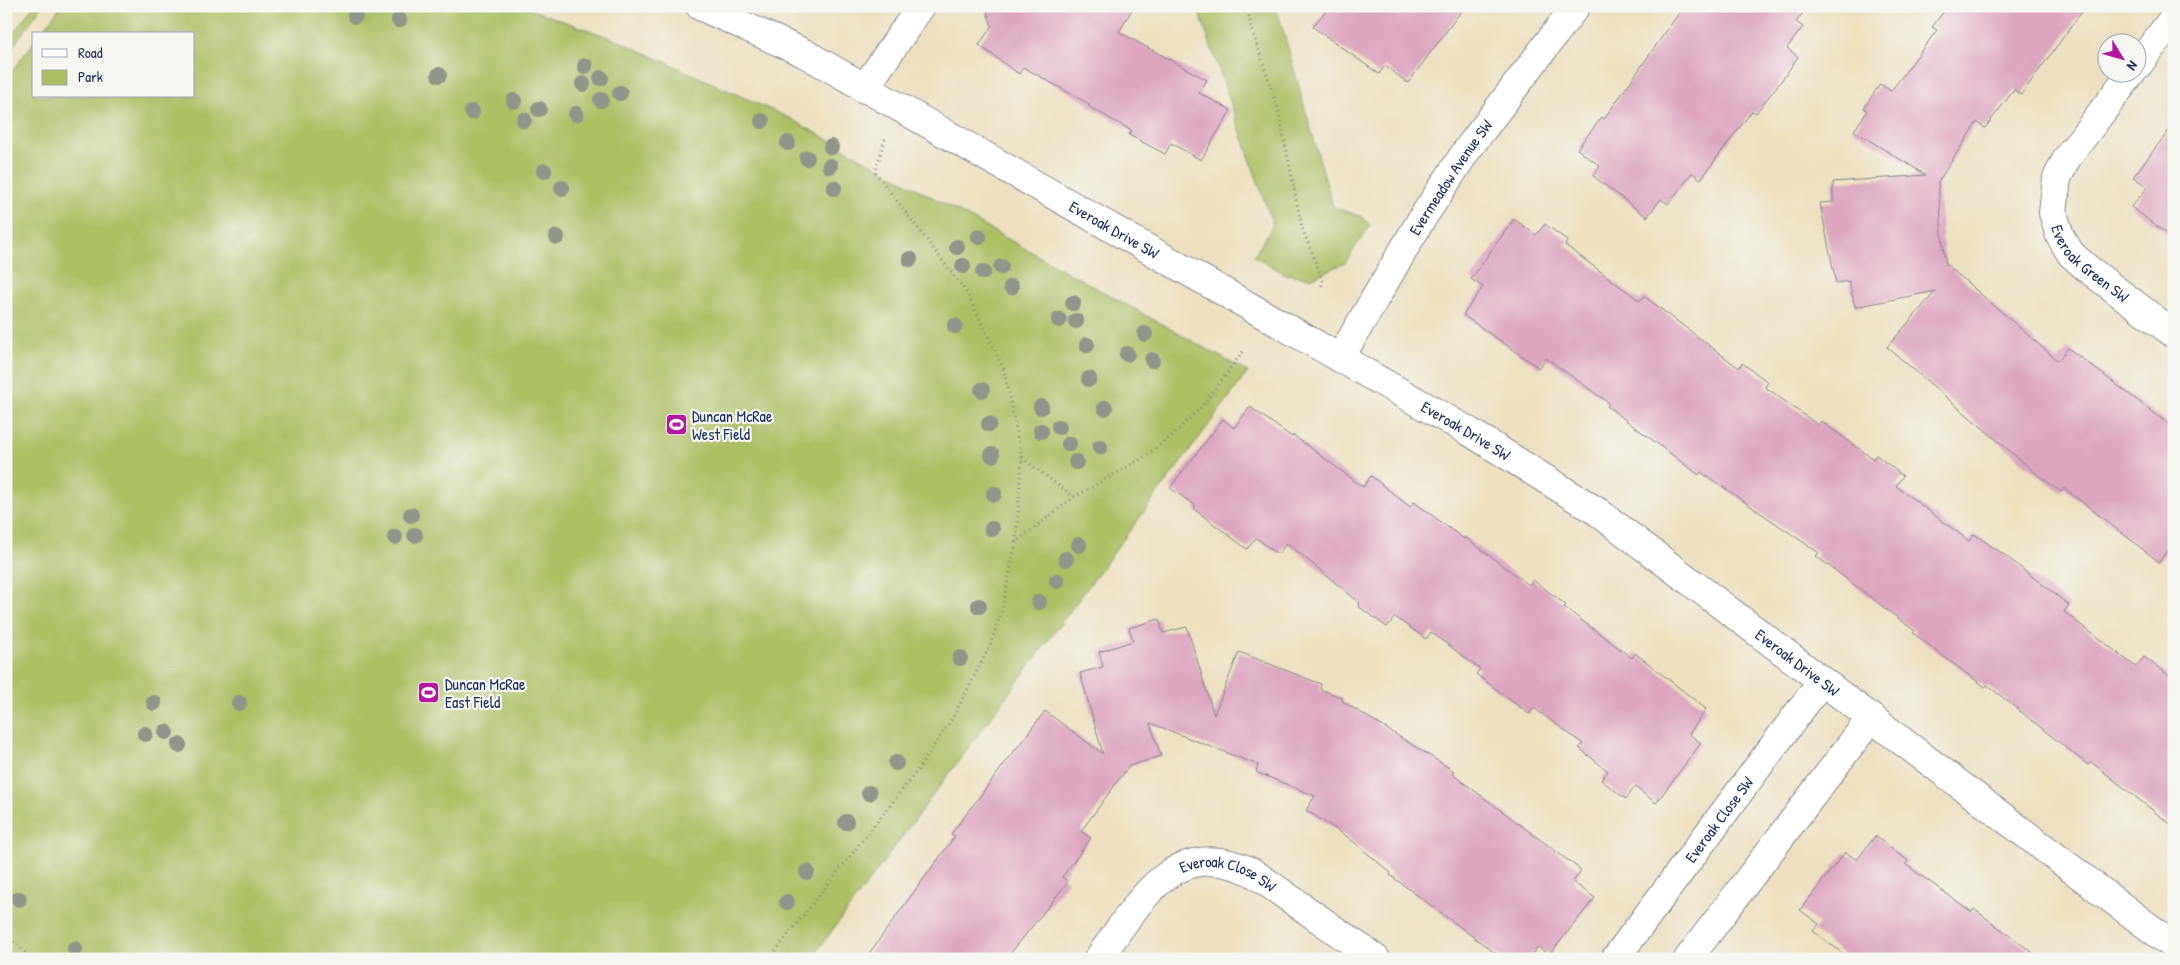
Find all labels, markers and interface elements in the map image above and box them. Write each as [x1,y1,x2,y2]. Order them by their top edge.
legend [32,32,195,98]
north arrow [2098,32,2148,82]
text: Road [78,42,103,63]
text: N [2123,57,2143,75]
text: Park [78,66,103,87]
street label: Evermeadow Avenue SW [1404,115,1497,239]
street label: Everoak Drive SW [1065,195,1163,264]
street label: Everoak Green SW [2046,222,2134,307]
street label: Everoak Drive SW [1417,395,1515,466]
place label: Duncan McRae West Field [692,405,773,445]
sports icon: Duncan McRae West Field [664,413,688,437]
street label: Everoak Drive SW [1751,623,1844,701]
place label: Duncan McRae East Field [445,673,526,713]
sports icon: Duncan McRae East Field [417,681,441,705]
street label: Everoak Close SW [1680,772,1758,867]
street label: Everoak Close SW [1176,850,1281,897]

